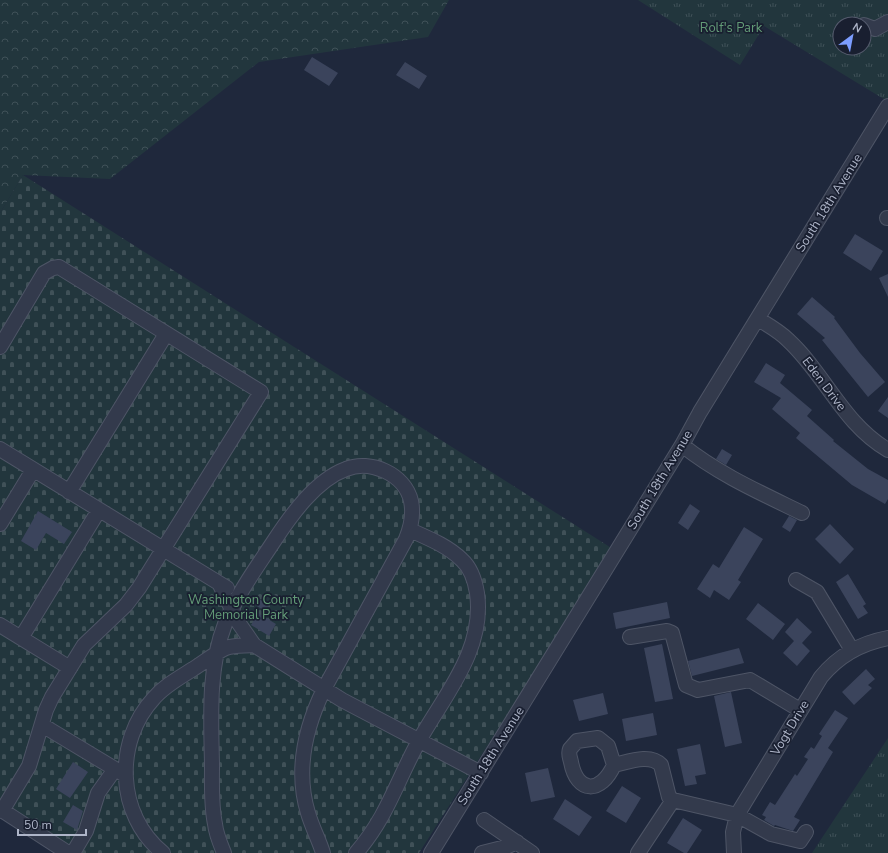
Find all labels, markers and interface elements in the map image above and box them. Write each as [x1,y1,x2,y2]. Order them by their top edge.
north arrow [832,16,872,56]
park label: Rolf's Park [700,19,763,37]
text: N [850,19,865,36]
street label: South 18th Avenue [791,150,867,256]
street label: Eden Drive [798,353,850,415]
street label: South 18th Avenue [623,427,697,533]
park label: Washington County Memorial Park [188,591,304,624]
street label: Vogt Drive [766,697,814,760]
street label: South 18th Avenue [453,703,529,809]
scale bar [18,811,86,837]
text: 50 m [24,817,52,833]

